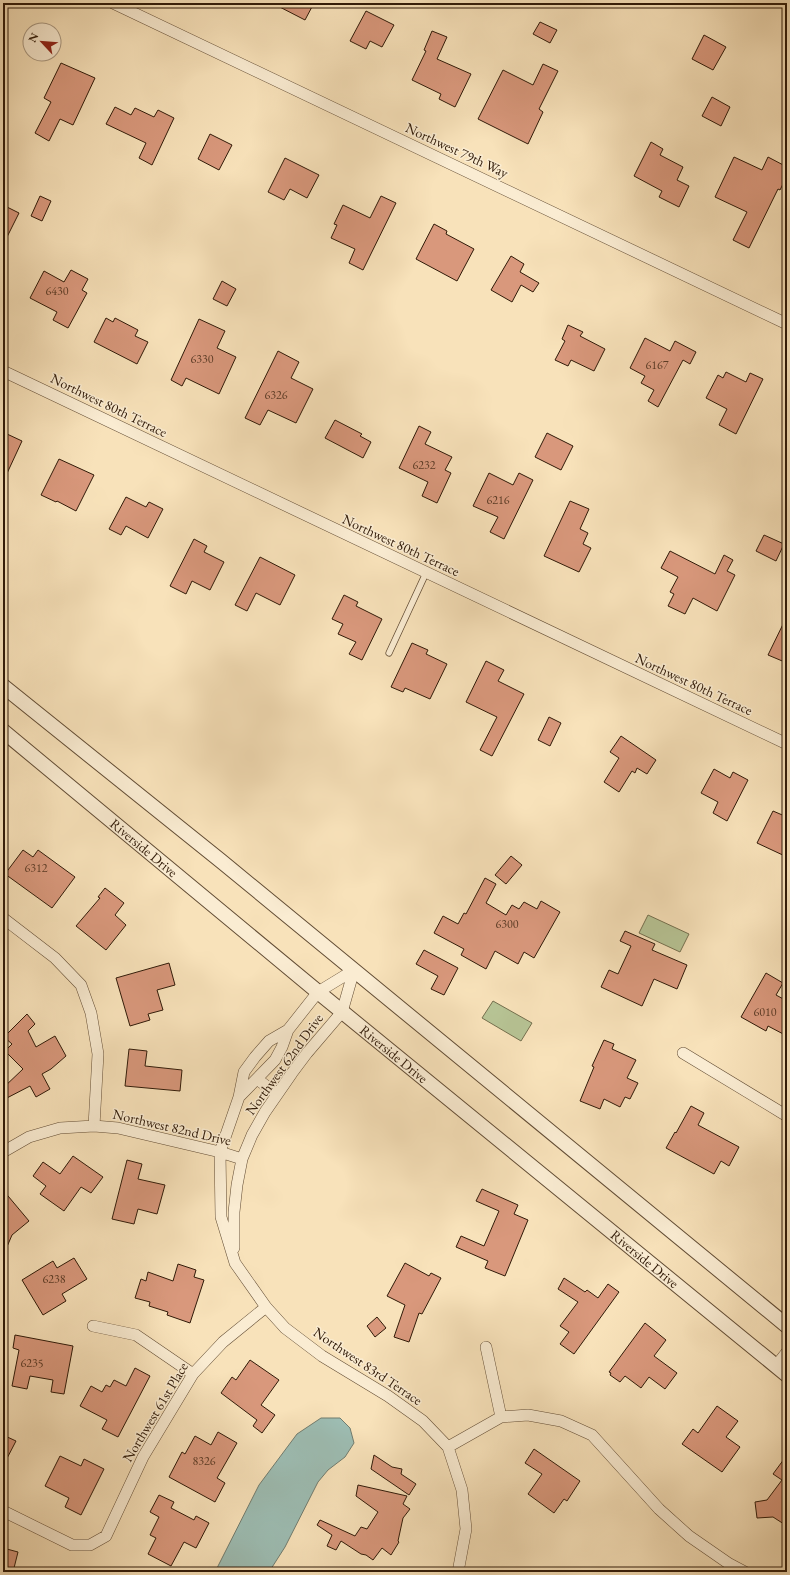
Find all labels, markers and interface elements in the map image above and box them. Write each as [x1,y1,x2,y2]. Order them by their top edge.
north arrow [22,22,62,62]
text: N [25,30,41,45]
street label: Northwest 79th Way [403,118,512,182]
house number: 6430 [45,283,69,299]
house number: 6330 [190,351,214,367]
house number: 6167 [645,357,669,373]
street label: Northwest 80th Terrace [48,369,171,441]
house number: 6326 [264,387,288,403]
house number: 6232 [412,457,436,473]
house number: 6216 [486,492,510,508]
street label: Northwest 80th Terrace [339,510,463,580]
street label: Northwest 80th Terrace [632,649,756,719]
street label: Riverside Drive [106,814,182,881]
house number: 6312 [24,860,48,876]
house number: 6300 [495,916,519,932]
house number: 6010 [753,1004,777,1020]
street label: Northwest 62nd Drive [241,1009,327,1118]
street label: Riverside Drive [356,1021,432,1087]
street label: Northwest 82nd Drive [111,1105,233,1149]
street label: Riverside Drive [607,1226,683,1292]
house number: 6238 [42,1271,66,1287]
street label: Northwest 83rd Terrace [310,1323,426,1409]
house number: 6235 [20,1355,44,1371]
street label: Northwest 61st Place [118,1358,192,1465]
house number: 8326 [192,1453,216,1469]

